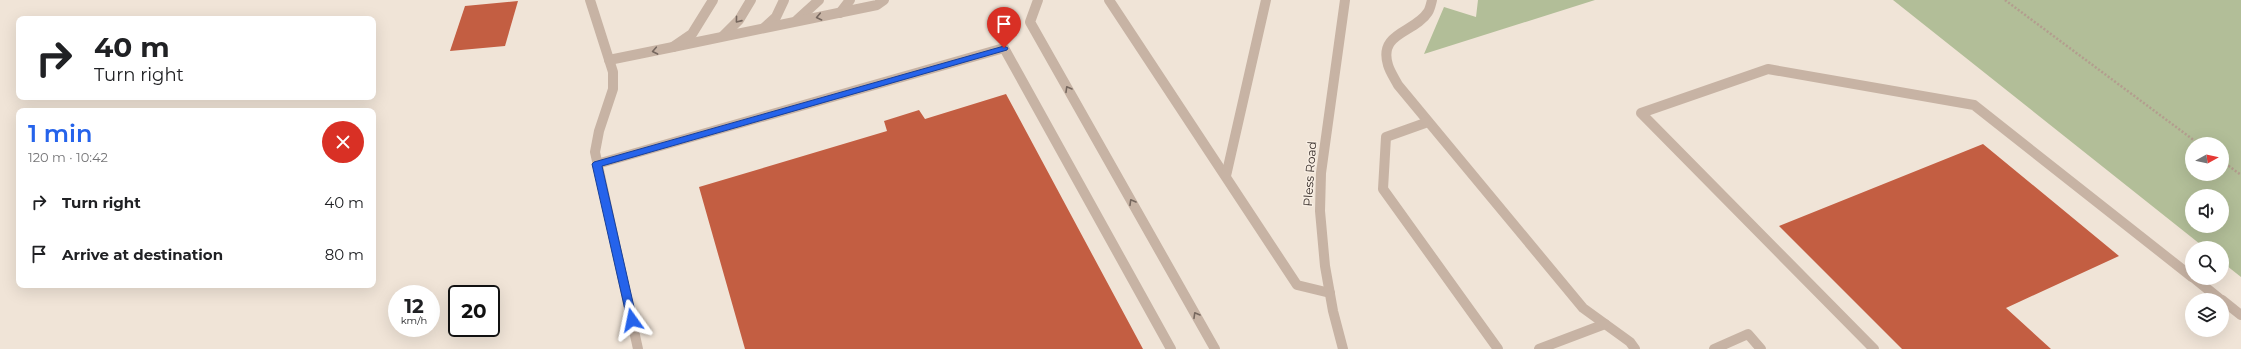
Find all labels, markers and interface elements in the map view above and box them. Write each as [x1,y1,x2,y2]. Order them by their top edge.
pin [987,7.0,1021,48]
one-way arrow [816,12,822,20]
icon: arrive [993,13,1015,35]
one-way arrow [736,16,743,23]
text: 40 m [94,30,170,64]
icon: right [28,32,80,84]
one-way arrow [652,46,658,55]
text: Turn right [94,64,184,86]
one-way arrow [1065,86,1072,93]
text: 1 min [28,119,92,148]
button: close [322,121,364,163]
north arrow [2185,137,2229,181]
map controls [2185,137,2229,337]
street label: Pless Road [1300,141,1319,207]
text: 120 m · 10:42 [28,149,108,165]
button: sound [2185,189,2229,233]
icon: right [28,191,50,213]
text: Turn right [62,193,141,212]
text: 40 m [324,193,364,212]
one-way arrow [1129,199,1136,206]
button: search [2185,241,2229,285]
icon: arrive [28,243,50,265]
text: Arrive at destination [62,245,223,264]
text: 80 m [325,245,364,264]
speed limit sign: 20 [448,285,500,337]
button: layers [2185,293,2229,337]
text: 12 [404,294,424,318]
position arrow [611,299,653,341]
one-way arrow [1193,312,1201,319]
text: km/h [401,314,427,327]

